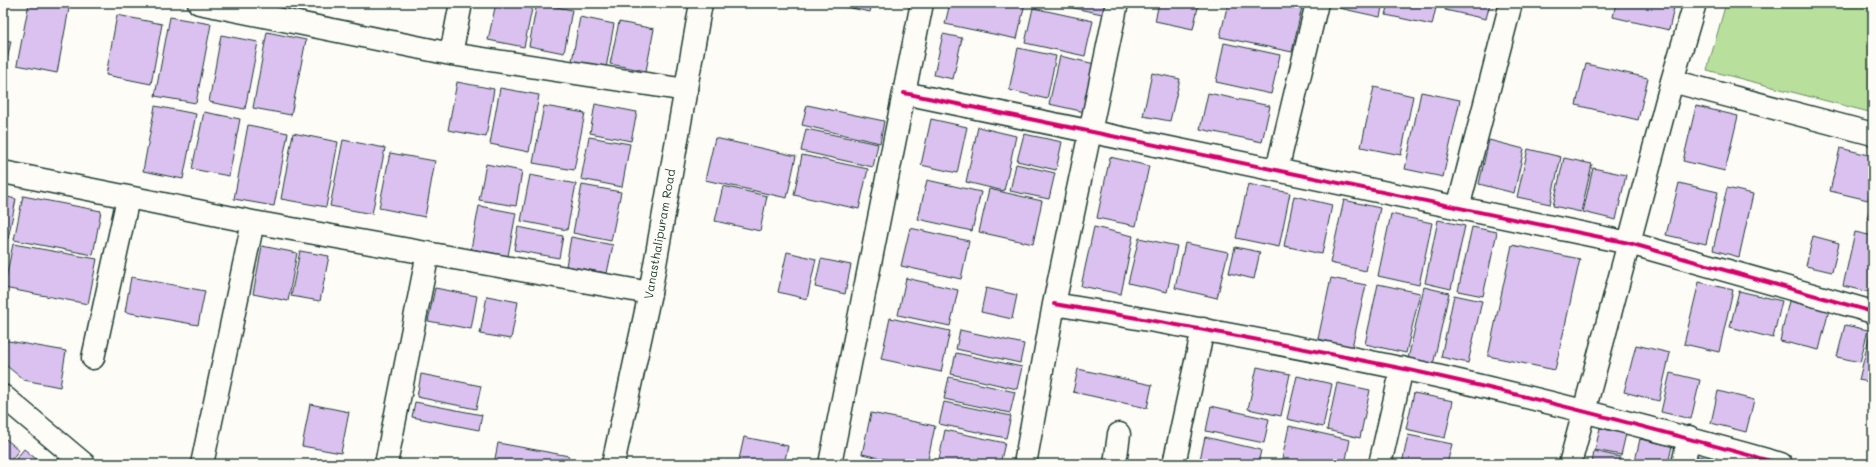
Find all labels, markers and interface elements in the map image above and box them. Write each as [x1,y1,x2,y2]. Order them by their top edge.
street label: Vanasthalipuram Road [640,167,678,300]

